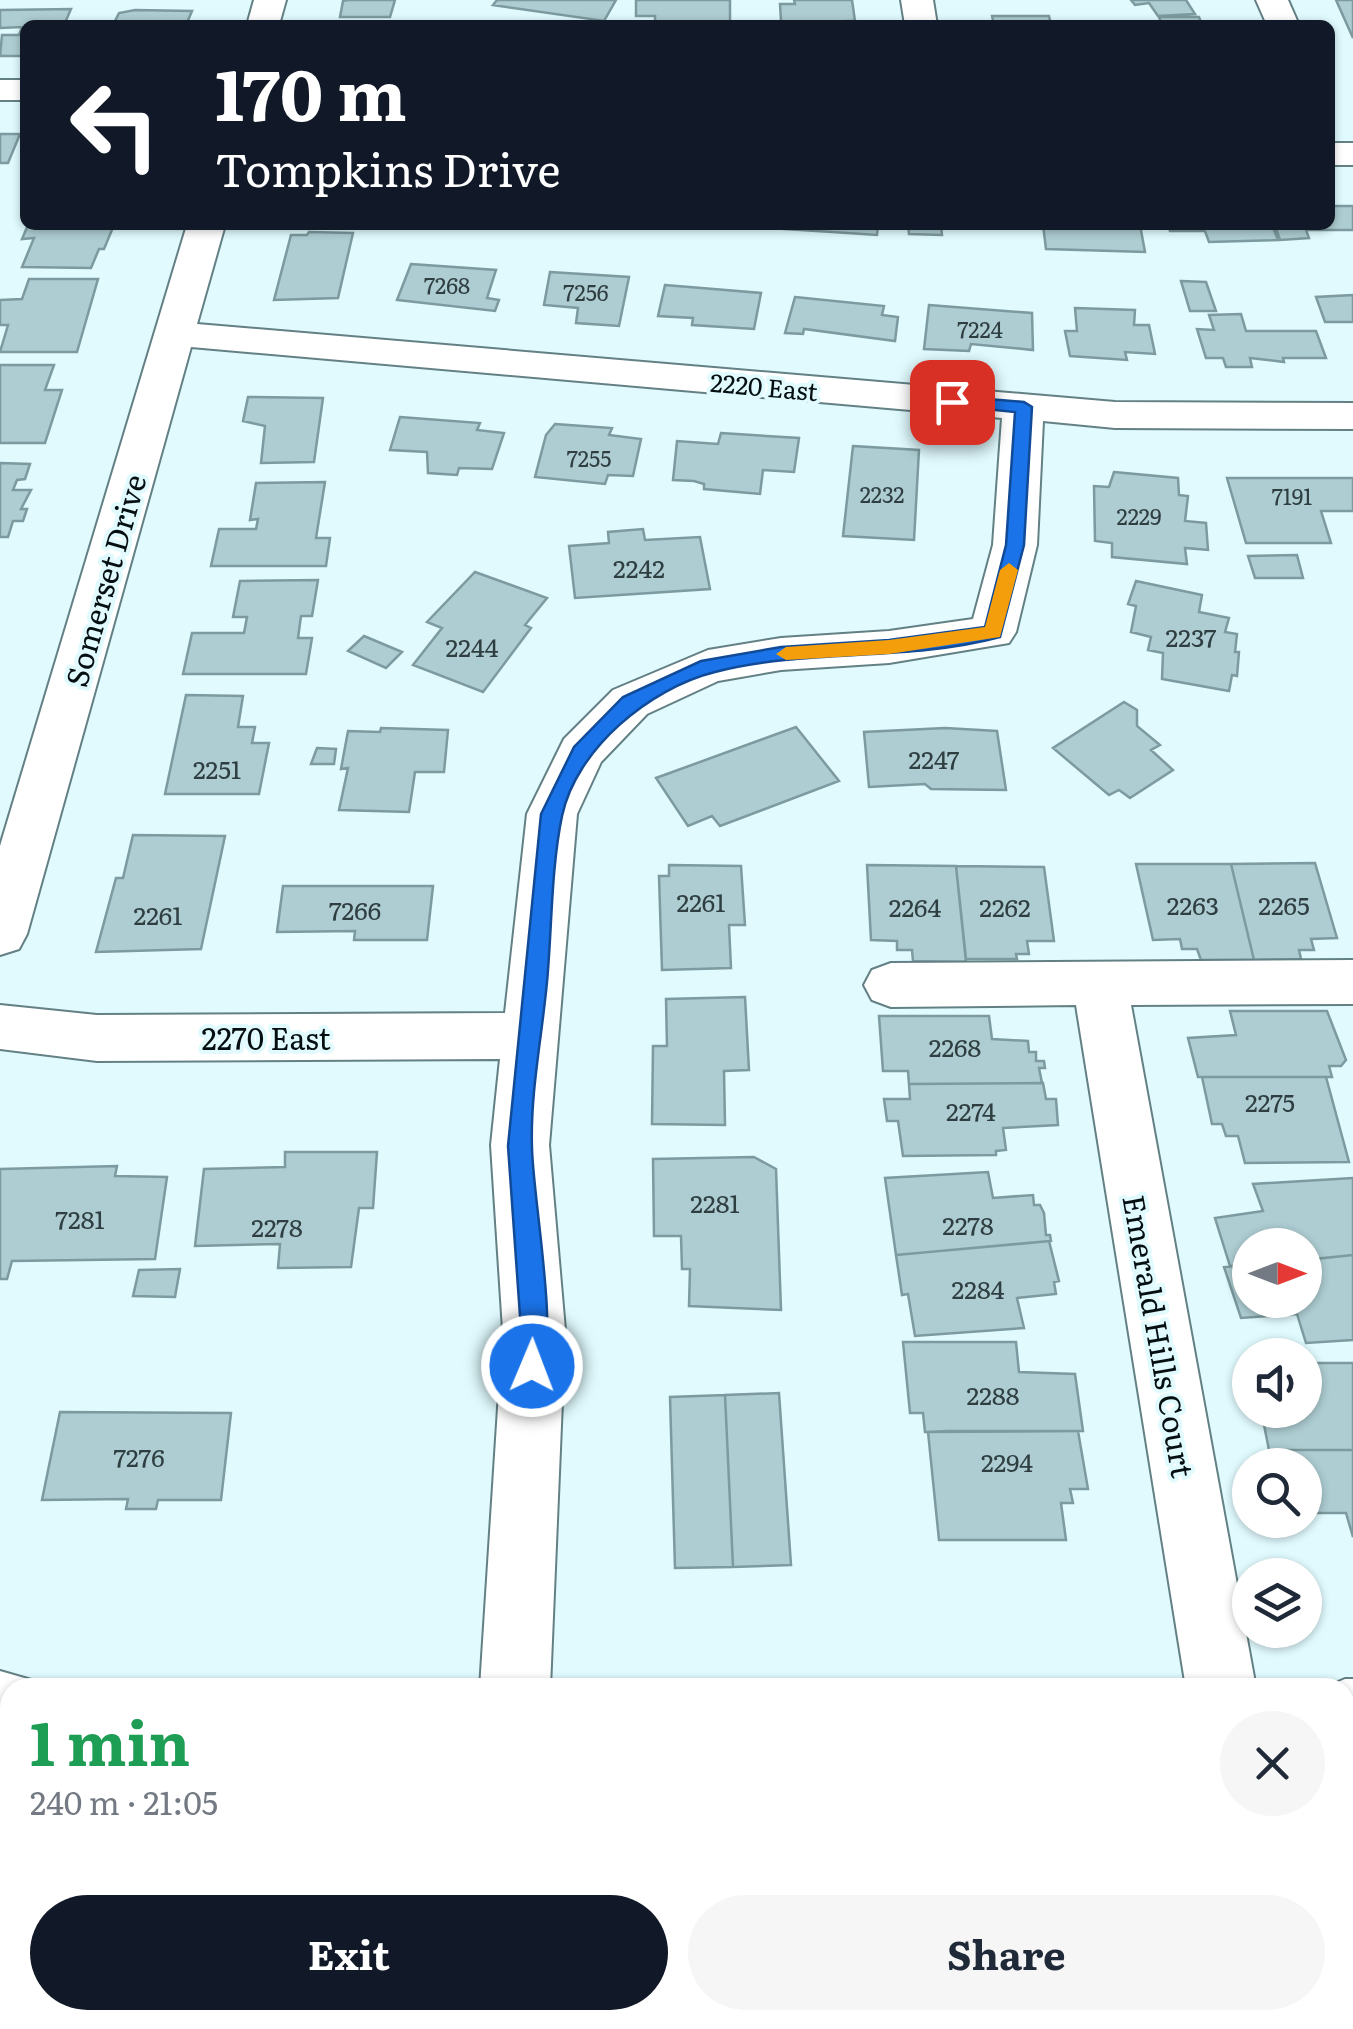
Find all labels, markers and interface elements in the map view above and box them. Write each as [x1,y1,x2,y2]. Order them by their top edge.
text: 170 m [215,39,407,143]
icon: left [50,60,180,190]
text: Tompkins Drive [215,134,561,201]
house number: 7268 [424,268,470,301]
house number: 7256 [563,275,609,308]
house number: 7224 [957,312,1003,345]
pin [910,360,995,445]
street label: 2220 East [709,363,819,409]
icon: arrive [925,375,980,430]
house number: 7255 [567,441,611,474]
street label: Somerset Drive [53,469,155,691]
house number: 2232 [860,477,904,510]
house number: 7191 [1272,479,1312,512]
house number: 2229 [1117,499,1161,532]
house number: 2242 [613,549,665,586]
house number: 2237 [1166,618,1217,655]
house number: 2244 [446,628,499,665]
house number: 2247 [909,740,960,777]
house number: 2251 [193,750,241,787]
house number: 2261 [677,883,725,920]
house number: 2263 [1167,886,1219,923]
house number: 2265 [1258,886,1310,923]
house number: 2264 [889,888,941,925]
house number: 2262 [979,888,1031,925]
house number: 7266 [329,891,381,928]
house number: 2261 [134,896,182,933]
street label: 2270 East [201,1015,331,1059]
house number: 2268 [929,1028,981,1065]
house number: 2275 [1245,1083,1295,1120]
house number: 2274 [946,1092,996,1129]
house number: 2281 [690,1184,740,1221]
street label: Emerald Hills Court [1113,1191,1207,1481]
house number: 7281 [55,1200,105,1237]
house number: 2278 [942,1206,994,1243]
house number: 2278 [251,1208,303,1245]
north arrow [1232,1228,1322,1318]
map controls [1232,1228,1322,1648]
house number: 2284 [952,1270,1005,1307]
position arrow [480,1314,584,1418]
button: sound [1232,1338,1322,1428]
house number: 2288 [967,1376,1019,1413]
house number: 7276 [113,1438,165,1475]
house number: 2294 [981,1443,1033,1480]
button: search [1232,1448,1322,1538]
button: layers [1232,1558,1322,1648]
text: 1 min [30,1695,190,1784]
button: close [1220,1711,1325,1816]
text: 240 m · 21:05 [30,1777,218,1825]
button: Exit [30,1895,668,2010]
button: Share [688,1895,1325,2010]

